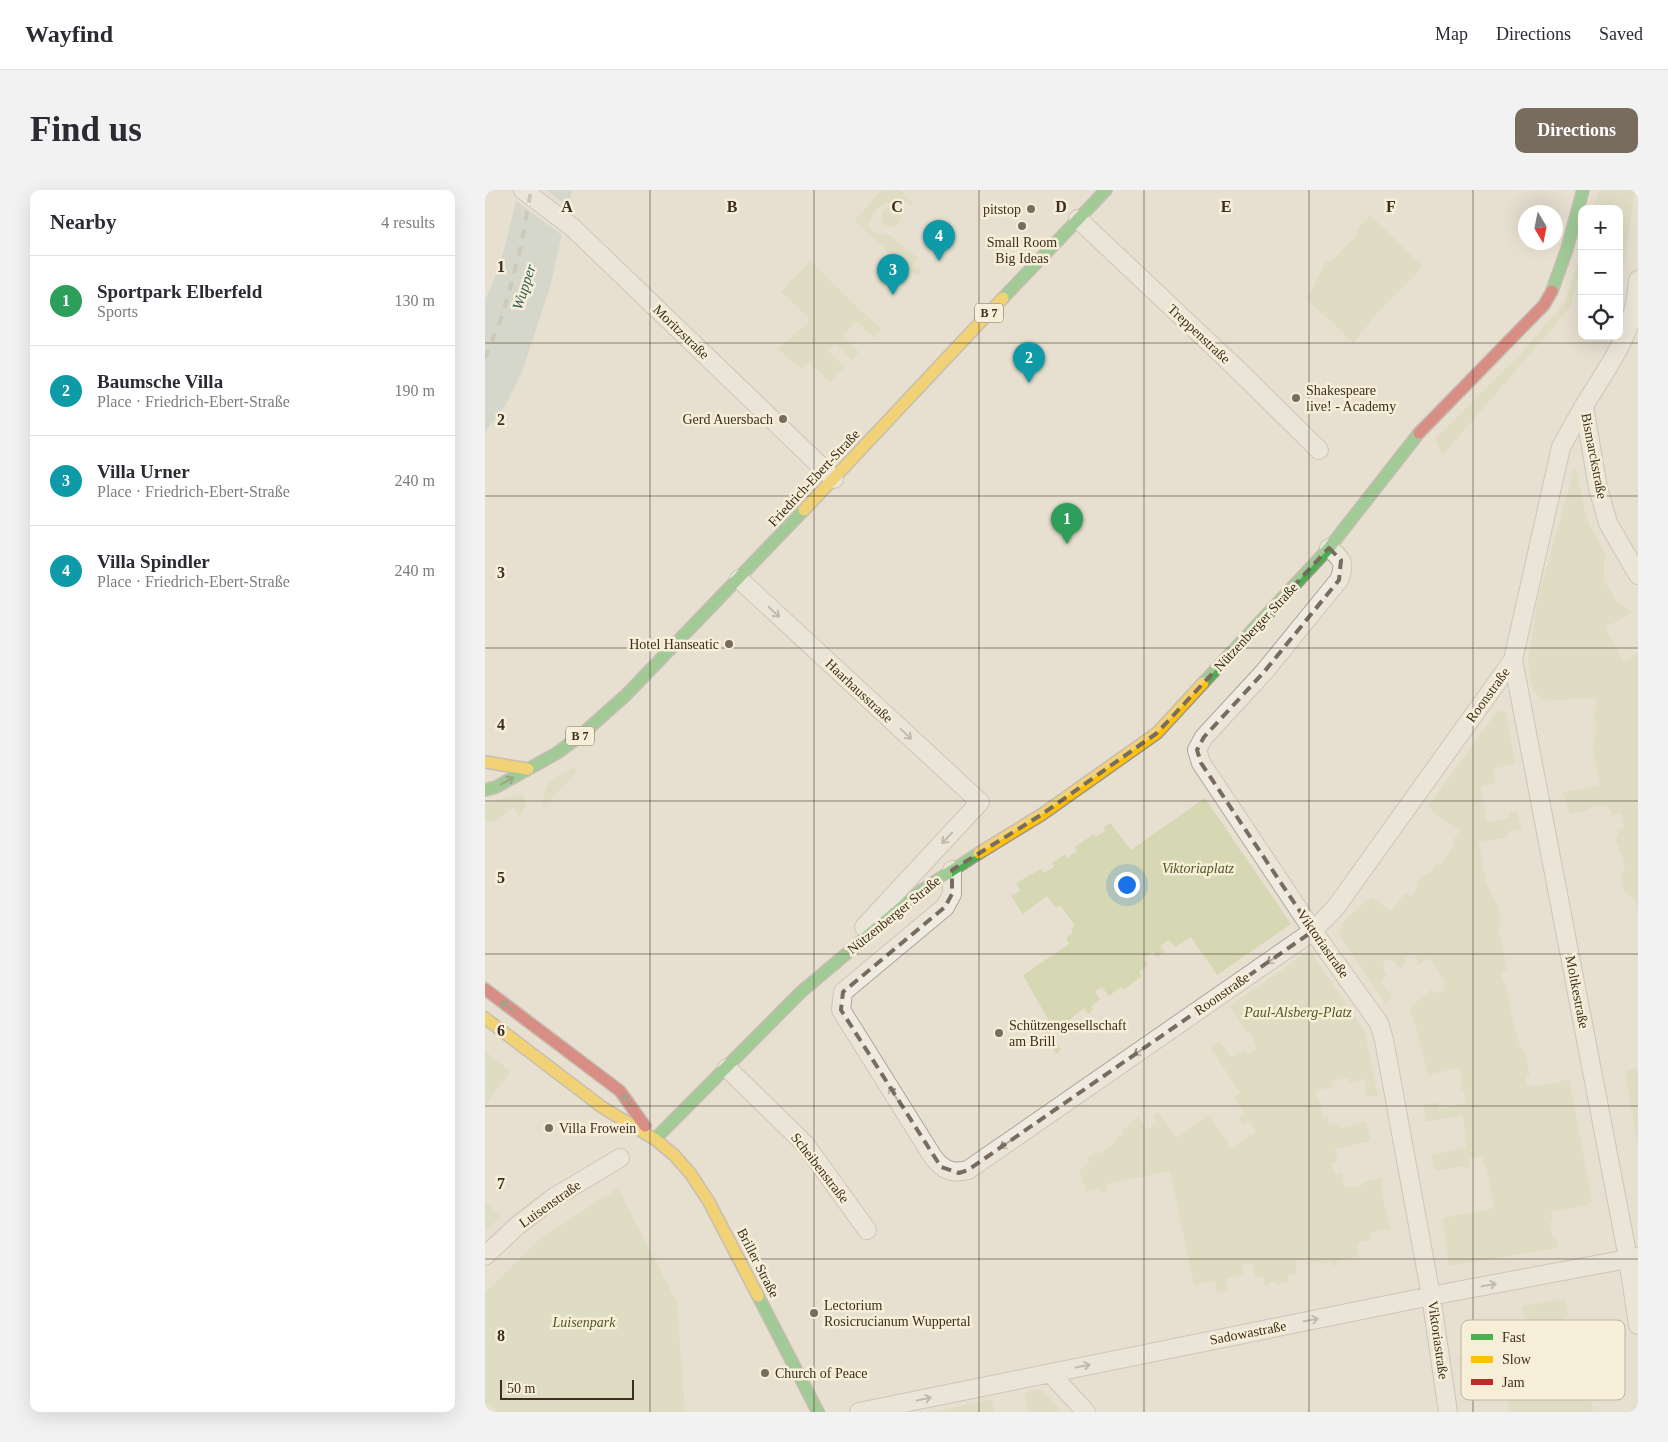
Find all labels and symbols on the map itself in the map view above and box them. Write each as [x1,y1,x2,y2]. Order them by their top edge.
text: A [561,198,573,215]
text: B [727,198,738,215]
text: C [891,198,903,215]
text: D [1055,198,1067,215]
text: E [1221,198,1231,215]
text: F [1386,198,1396,215]
place label: pitstop [983,202,1021,217]
marker: pitstop [1025,203,1037,215]
north arrow [1518,205,1563,250]
pin: 4 [923,220,955,261]
marker: Small Room Big Ideas [1016,220,1028,232]
place label: Small Room Big Ideas [987,235,1057,266]
pin: 3 [877,254,909,295]
text: 1 [497,258,505,275]
water label: Wupper [509,262,539,312]
street label: Treppenstraße [1165,301,1233,367]
street label: Moritzstraße [650,302,712,362]
road number: B 7 [975,304,1003,322]
pin: 2 [1013,342,1045,383]
place label: Shakespeare live! - Academy [1306,383,1396,414]
marker: Shakespeare live! - Academy [1290,392,1302,404]
text: 2 [497,411,505,428]
place label: Gerd Auersbach [682,412,773,427]
street label: Bismarckstraße [1578,412,1610,500]
marker: Gerd Auersbach [777,413,789,425]
street label: Friedrich-Ebert-Straße [765,427,863,529]
pin: 1 [1051,503,1083,544]
text: 3 [497,564,505,581]
street label: Nützenberger Straße [1211,580,1301,674]
one-way arrow [768,606,781,618]
place label: Hotel Hanseatic [629,637,719,652]
marker: Hotel Hanseatic [723,638,735,650]
street label: Haarhausstraße [822,656,896,726]
street label: Roonstraße [1463,665,1513,725]
text: 4 [497,716,505,733]
road number: B 7 [566,726,594,746]
one-way arrow [900,728,913,740]
one-way arrow [500,776,515,786]
one-way arrow [941,832,953,844]
park label: Viktoriaplatz [1162,861,1235,876]
text: 5 [497,869,505,886]
your location [1114,872,1140,898]
street label: Nützenberger Straße [845,873,943,957]
street label: Viktoriastraße [1294,907,1352,981]
one-way arrow [1267,954,1281,964]
street label: Moltkestraße [1563,954,1591,1030]
street label: Roonstraße [1192,970,1252,1018]
one-way arrow [500,1001,514,1011]
park label: Paul-Alsberg-Platz [1243,1005,1352,1020]
place label: Schützengesellschaft am Brill [1009,1018,1127,1049]
text: 6 [497,1022,505,1039]
marker: Schützengesellschaft am Brill [993,1027,1005,1039]
one-way arrow [1133,1046,1147,1056]
one-way arrow [888,1087,898,1101]
one-way arrow [621,1094,632,1107]
place label: Villa Frowein [559,1121,636,1136]
marker: Villa Frowein [543,1122,555,1134]
street label: Scheibenstraße [788,1130,852,1206]
one-way arrow [999,1139,1013,1149]
text: 7 [497,1175,505,1192]
street label: Luisenstraße [516,1177,584,1231]
street label: Briller Straße [734,1226,782,1300]
one-way arrow [1480,1280,1496,1290]
place label: Lectorium Rosicrucianum Wuppertal [824,1298,971,1329]
street label: Viktoriastraße [1425,1300,1451,1380]
marker: Lectorium Rosicrucianum Wuppertal [808,1307,820,1319]
park label: Luisenpark [552,1315,616,1330]
one-way arrow [1303,1315,1319,1324]
street label: Sadowastraße [1208,1318,1288,1348]
legend [1461,1320,1625,1400]
text: 8 [497,1327,505,1344]
text: Fast [1502,1330,1525,1345]
text: Slow [1502,1352,1532,1367]
one-way arrow [1075,1361,1091,1371]
place label: Church of Peace [775,1366,868,1381]
marker: Church of Peace [759,1367,771,1379]
text: Jam [1502,1375,1525,1390]
scale bar [500,1377,634,1400]
one-way arrow [916,1394,932,1403]

